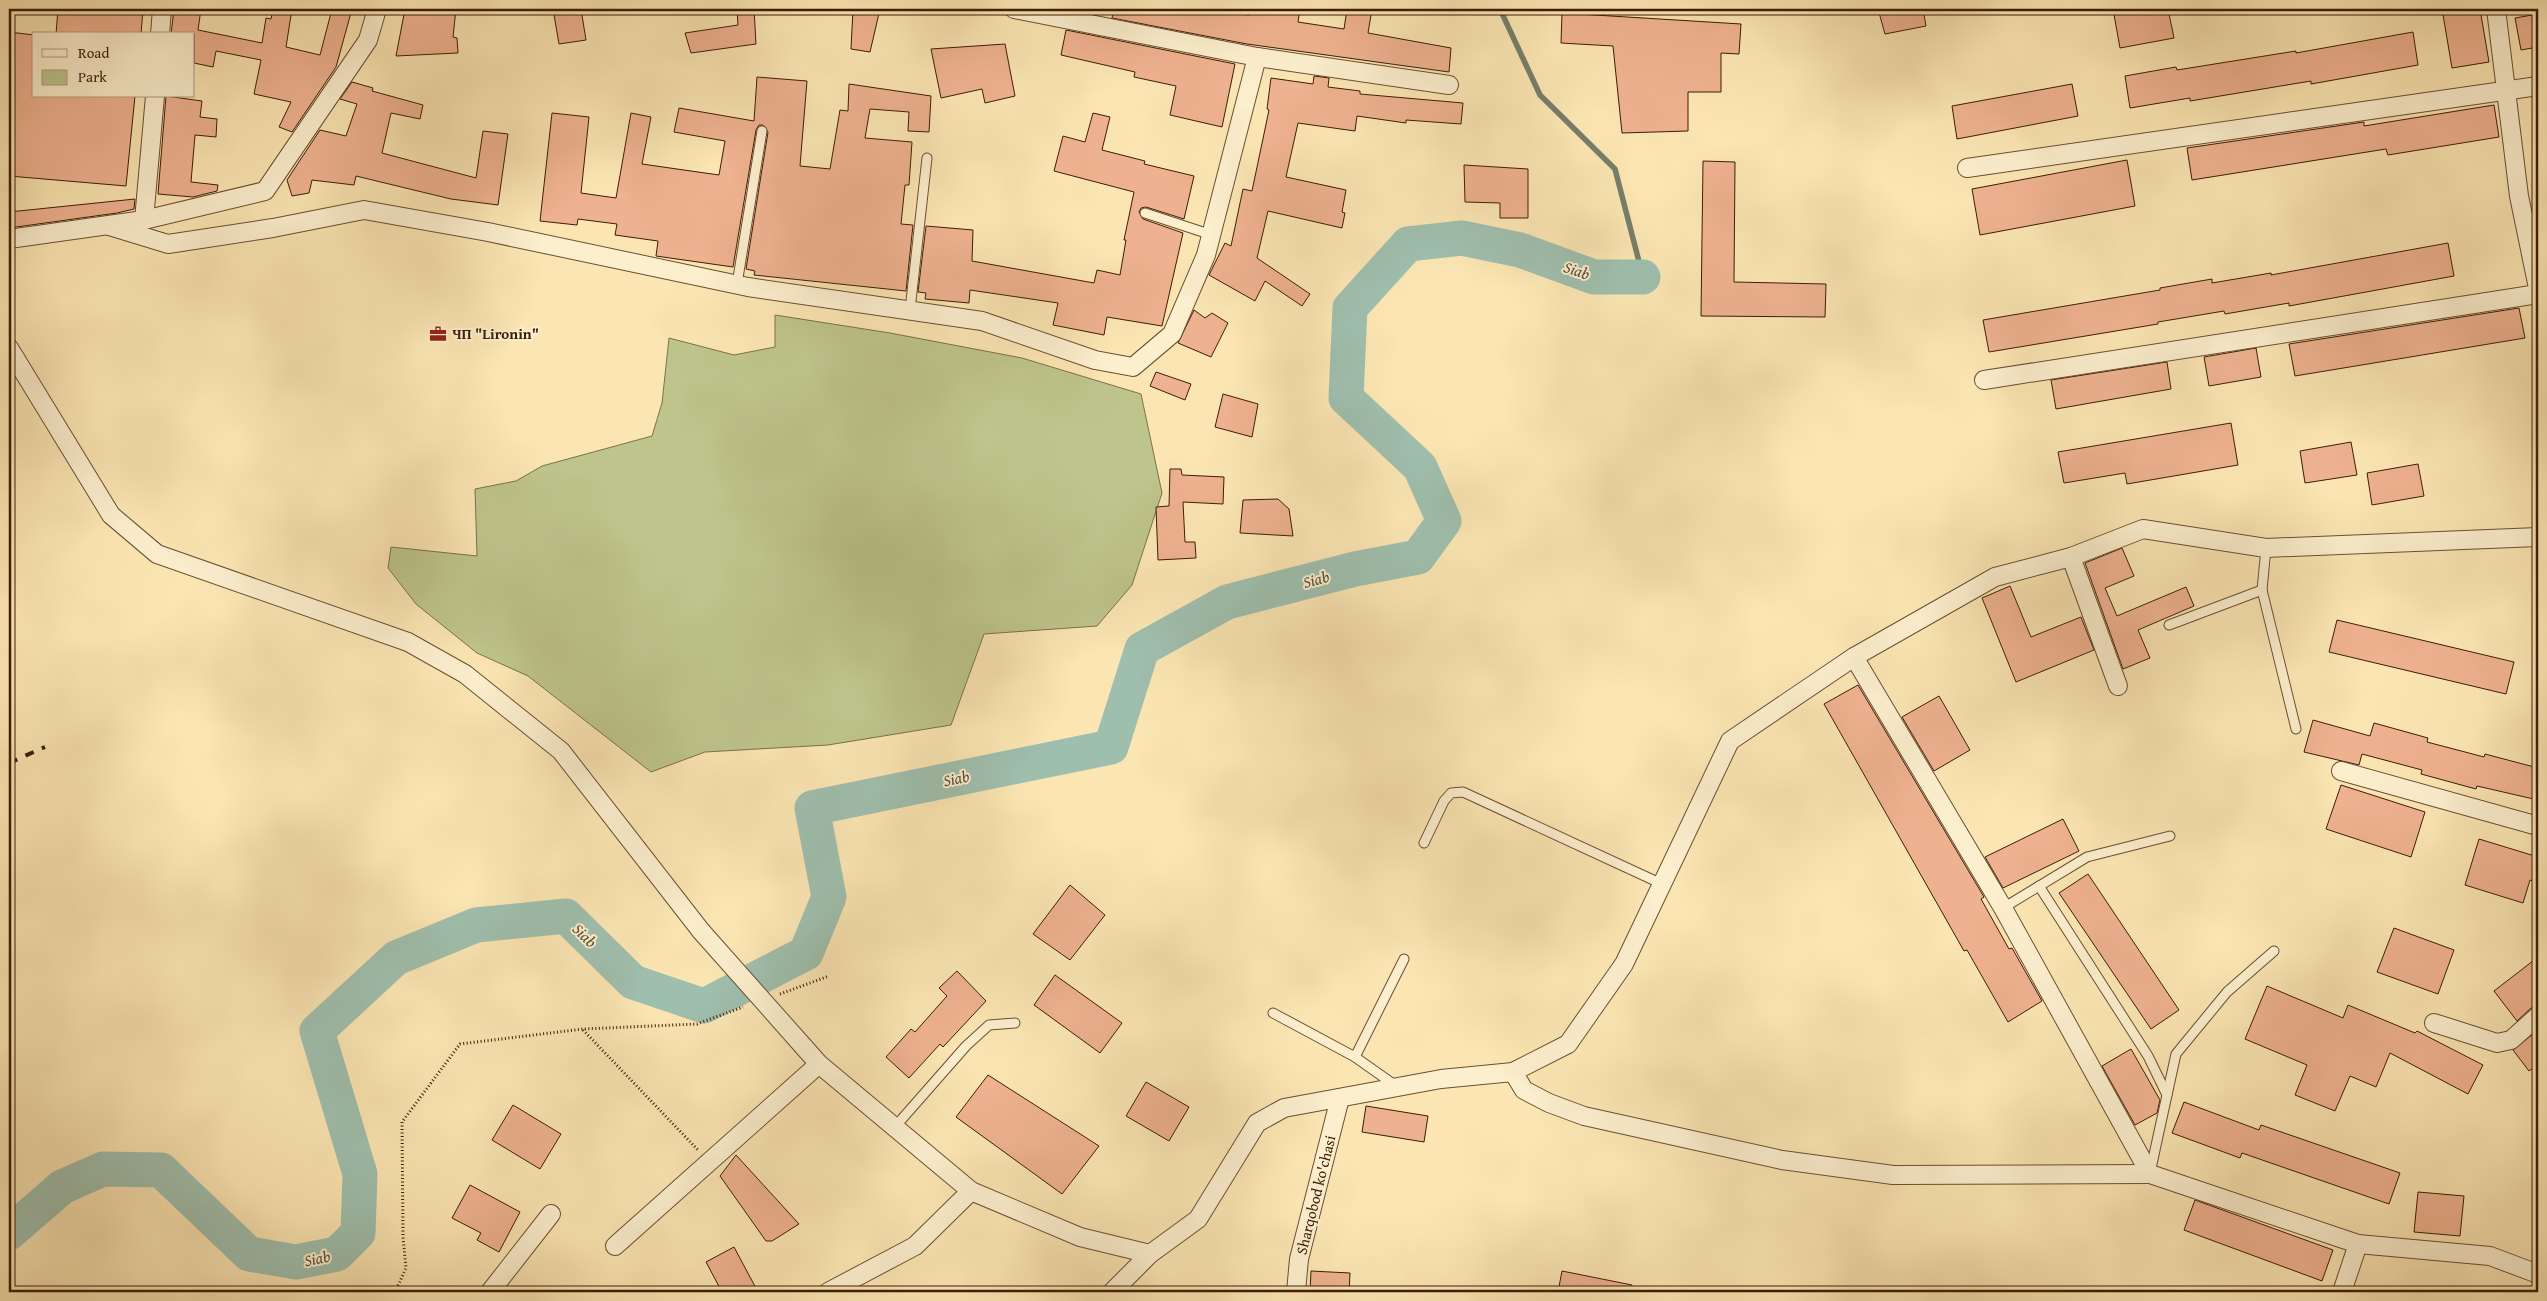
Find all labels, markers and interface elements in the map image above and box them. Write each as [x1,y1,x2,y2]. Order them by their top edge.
legend [32,32,195,98]
text: Road [78,42,109,63]
text: Park [78,66,107,87]
water label: Siab [1561,254,1594,286]
place label: ЧП "Lironin" [452,323,539,344]
office icon: ЧП "Lironin" [428,324,448,344]
water label: Siab [1300,564,1332,594]
water label: Siab [941,763,972,792]
water label: Siab [567,917,603,953]
street label: Sharqobod ko'chasi [1291,1133,1340,1257]
water label: Siab [302,1243,333,1272]

